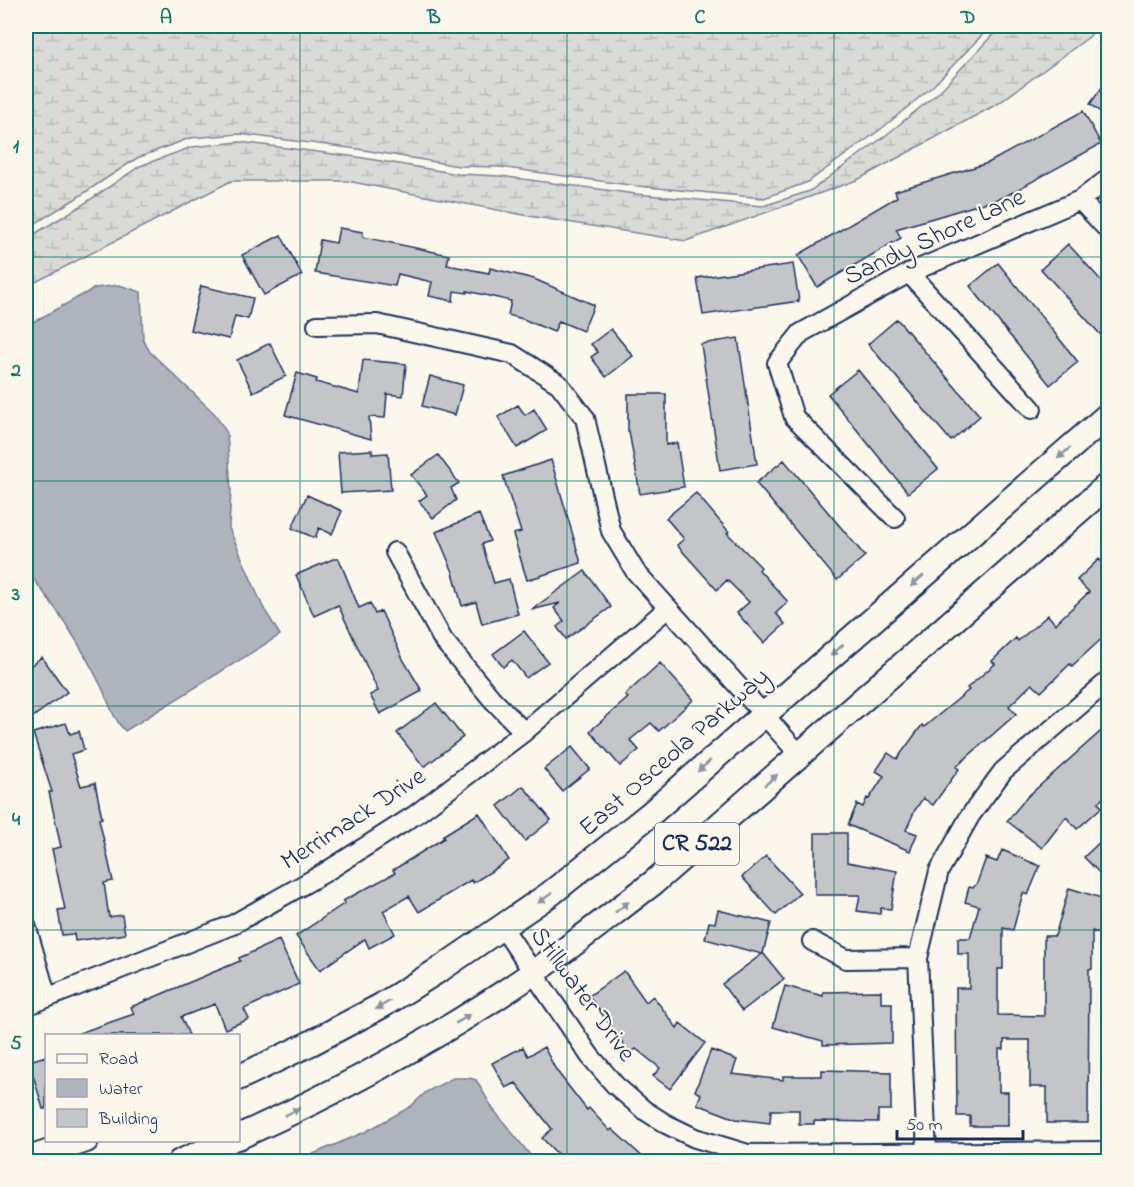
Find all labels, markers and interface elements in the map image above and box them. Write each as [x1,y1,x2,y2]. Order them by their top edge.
text: A [160,4,172,33]
text: B [426,4,441,33]
text: C [695,4,706,33]
text: D [960,4,975,33]
text: 1 [13,133,20,162]
street label: Sandy Shore Lane [838,179,1032,297]
text: 2 [10,357,21,386]
one-way arrow [1057,446,1072,459]
one-way arrow [909,574,925,587]
text: 3 [11,581,20,610]
one-way arrow [830,643,845,656]
street label: East Osceola Parkway [571,659,779,847]
street label: Merrimack Drive [274,759,434,881]
one-way arrow [697,760,712,773]
one-way arrow [763,773,778,787]
text: 4 [12,806,21,835]
road number: CR 522 [655,823,739,865]
one-way arrow [537,892,553,904]
one-way arrow [614,900,630,913]
street label: Stillwater Drive [520,919,644,1071]
one-way arrow [375,999,391,1010]
one-way arrow [455,1013,471,1024]
text: 5 [10,1030,22,1059]
legend [45,1034,240,1142]
text: Road [99,1047,138,1073]
text: Water [99,1077,143,1103]
scale bar [897,1103,1023,1141]
text: Building [98,1107,158,1134]
one-way arrow [283,1108,300,1117]
text: 50 m [906,1113,943,1139]

